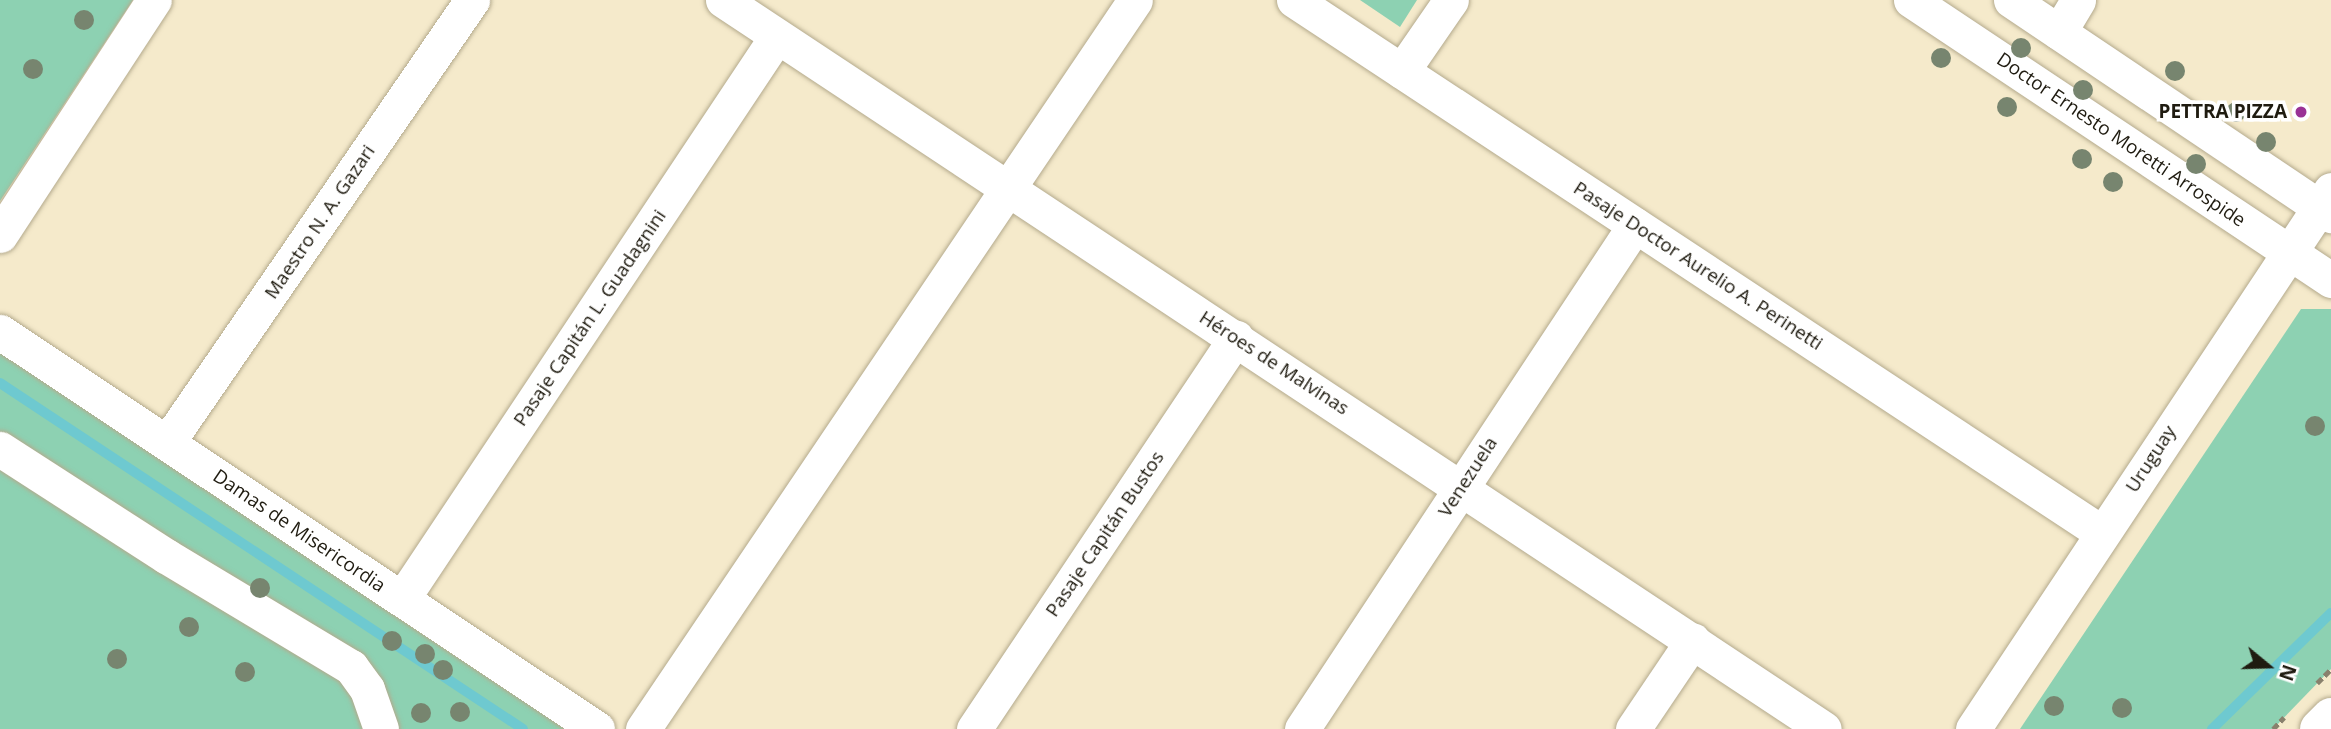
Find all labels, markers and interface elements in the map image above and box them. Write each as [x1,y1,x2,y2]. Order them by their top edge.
street label: Doctor Ernesto Moretti Arrospide [1992,48,2250,232]
place label: PETTRA PIZZA [2158,101,2287,123]
marker: PETTRA PIZZA [2293,104,2309,120]
street label: Maestro N. A. Gazari [260,141,380,303]
street label: Pasaje Doctor Aurelio A. Perinetti [1569,177,1827,355]
street label: Pasaje Capitán L. Guadagnini [509,205,671,431]
street label: Héroes de Malvinas [1195,306,1353,420]
street label: Uruguay [2121,421,2181,497]
street label: Venezuela [1434,433,1502,521]
street label: Pasaje Capitán Bustos [1041,447,1169,621]
street label: Damas de Misericordia [208,465,390,597]
north arrow [2233,631,2303,701]
text: N [2273,661,2303,684]

